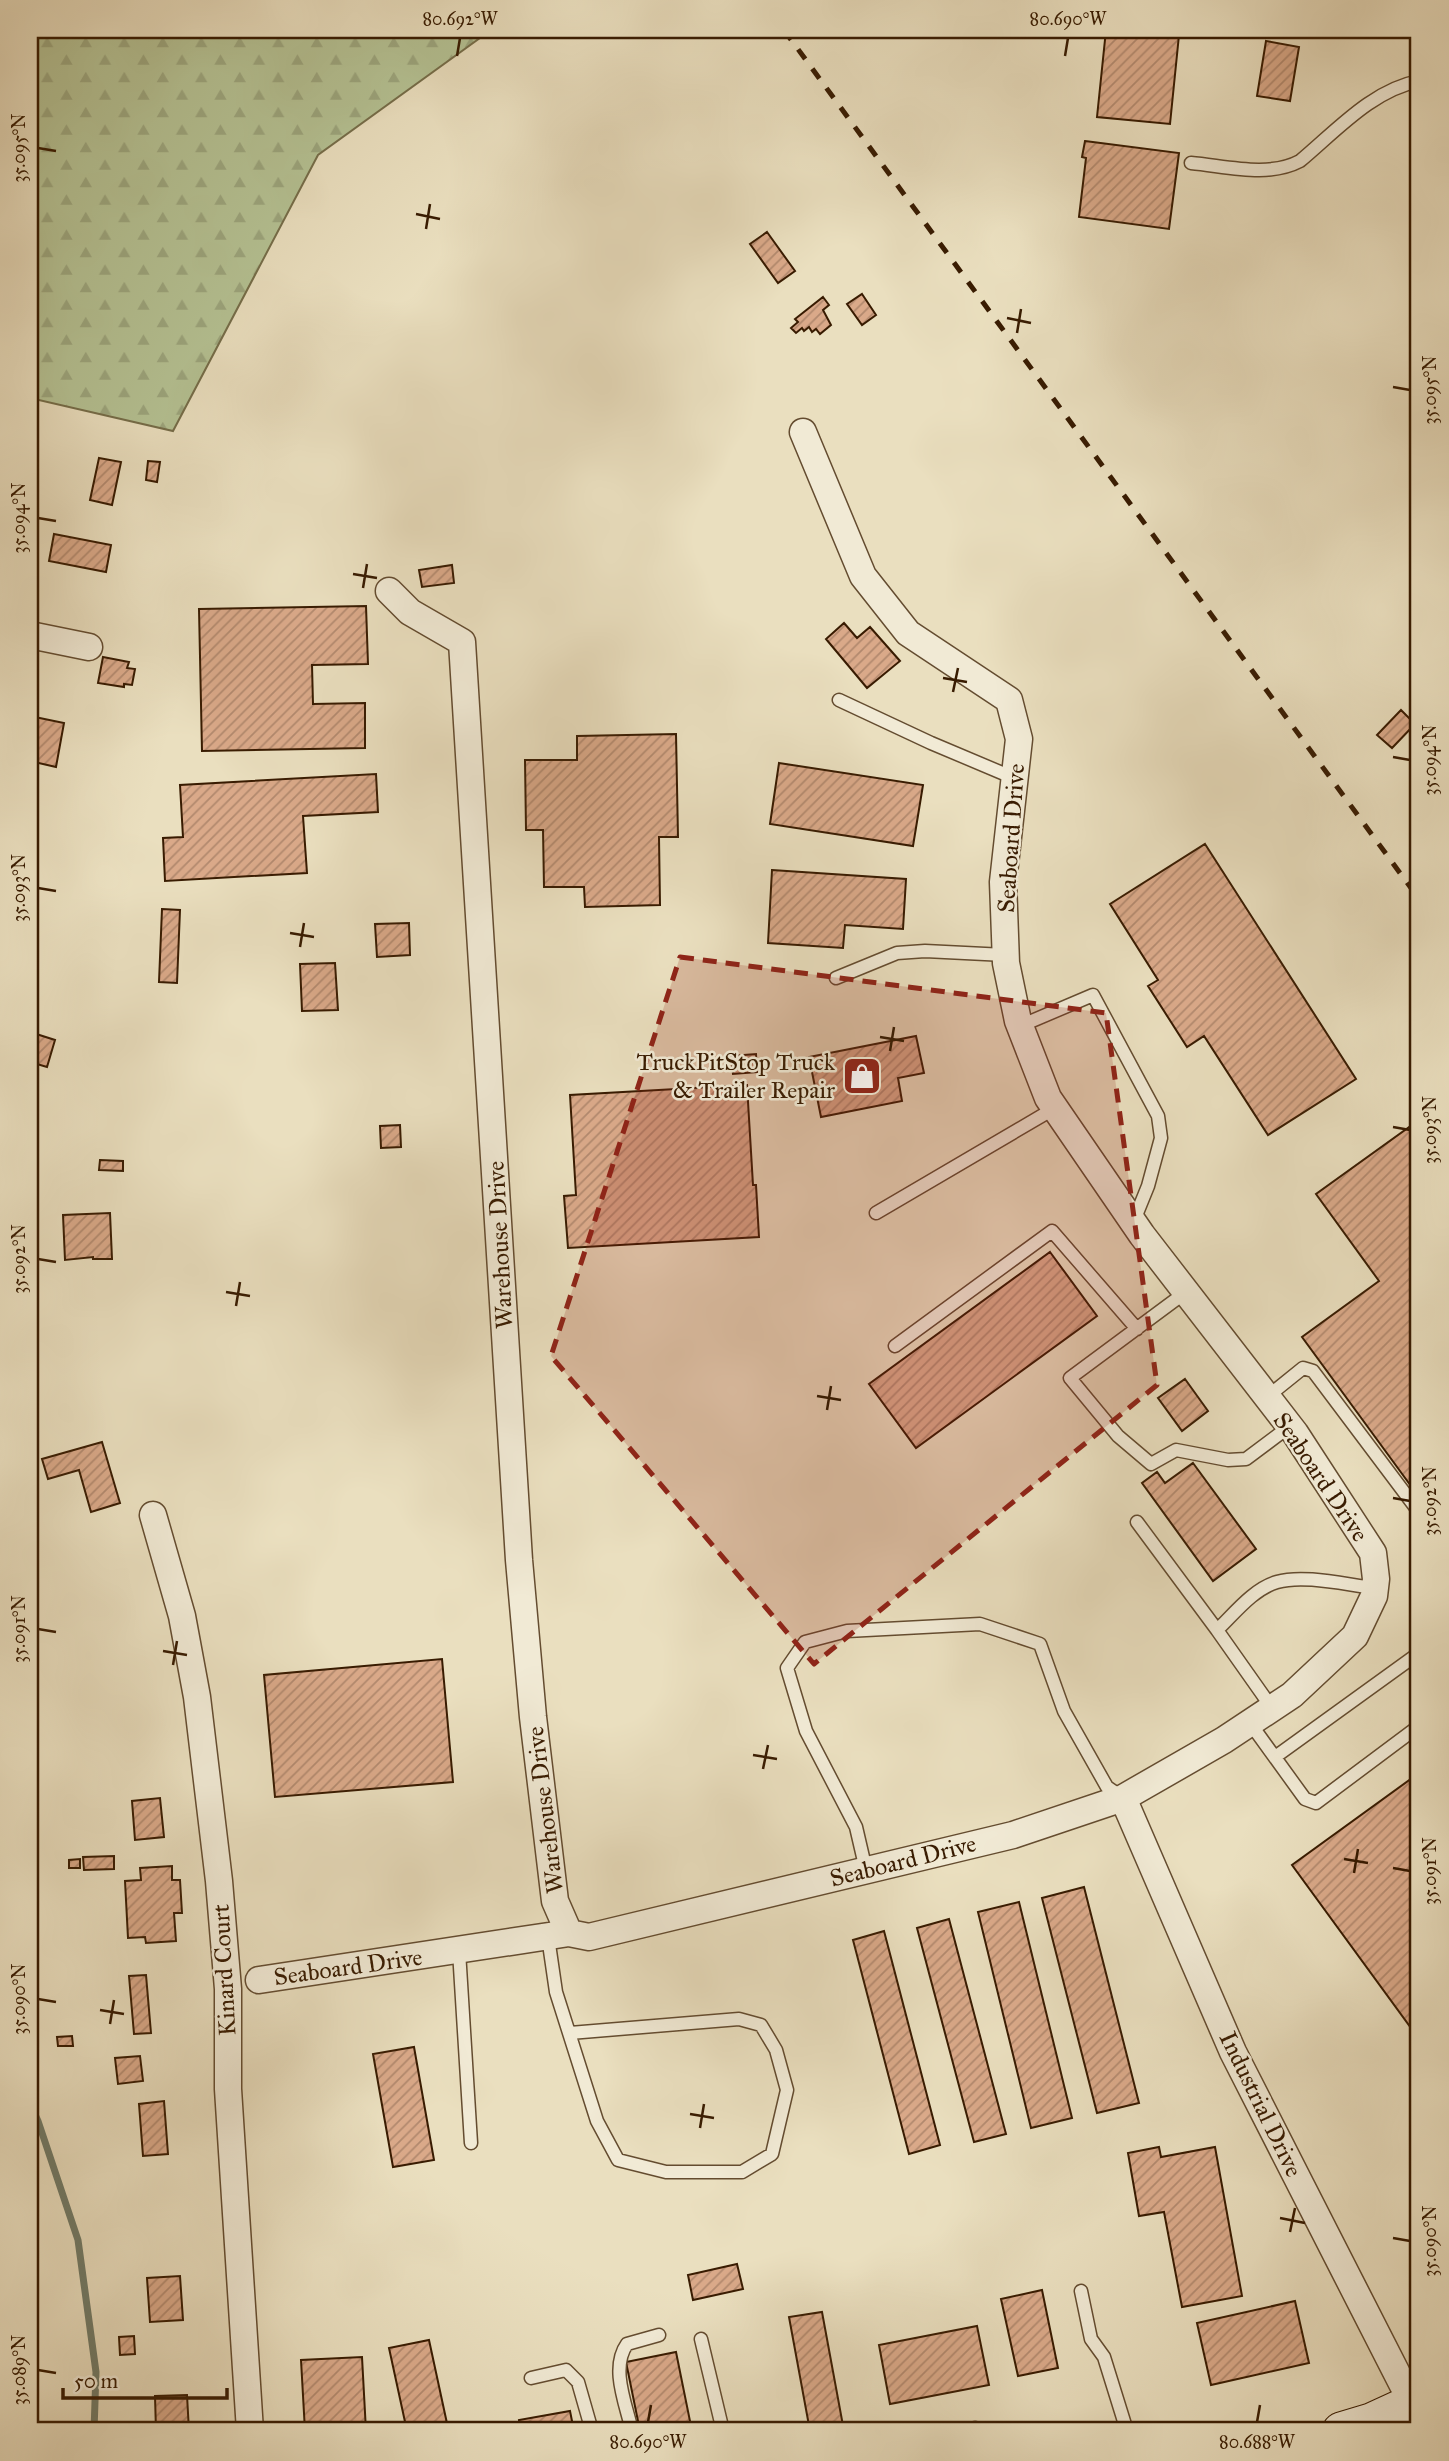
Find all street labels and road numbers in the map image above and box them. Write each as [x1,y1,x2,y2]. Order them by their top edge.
street label: Seaboard Drive [991,762,1031,914]
street label: Warehouse Drive [481,1160,519,1330]
street label: Seaboard Drive [1267,1407,1375,1547]
street label: Warehouse Drive [520,1725,570,1895]
street label: Seaboard Drive [827,1828,979,1894]
street label: Kinard Court [206,1903,242,2037]
street label: Seaboard Drive [272,1942,424,1992]
street label: Industrial Drive [1213,2026,1309,2182]

